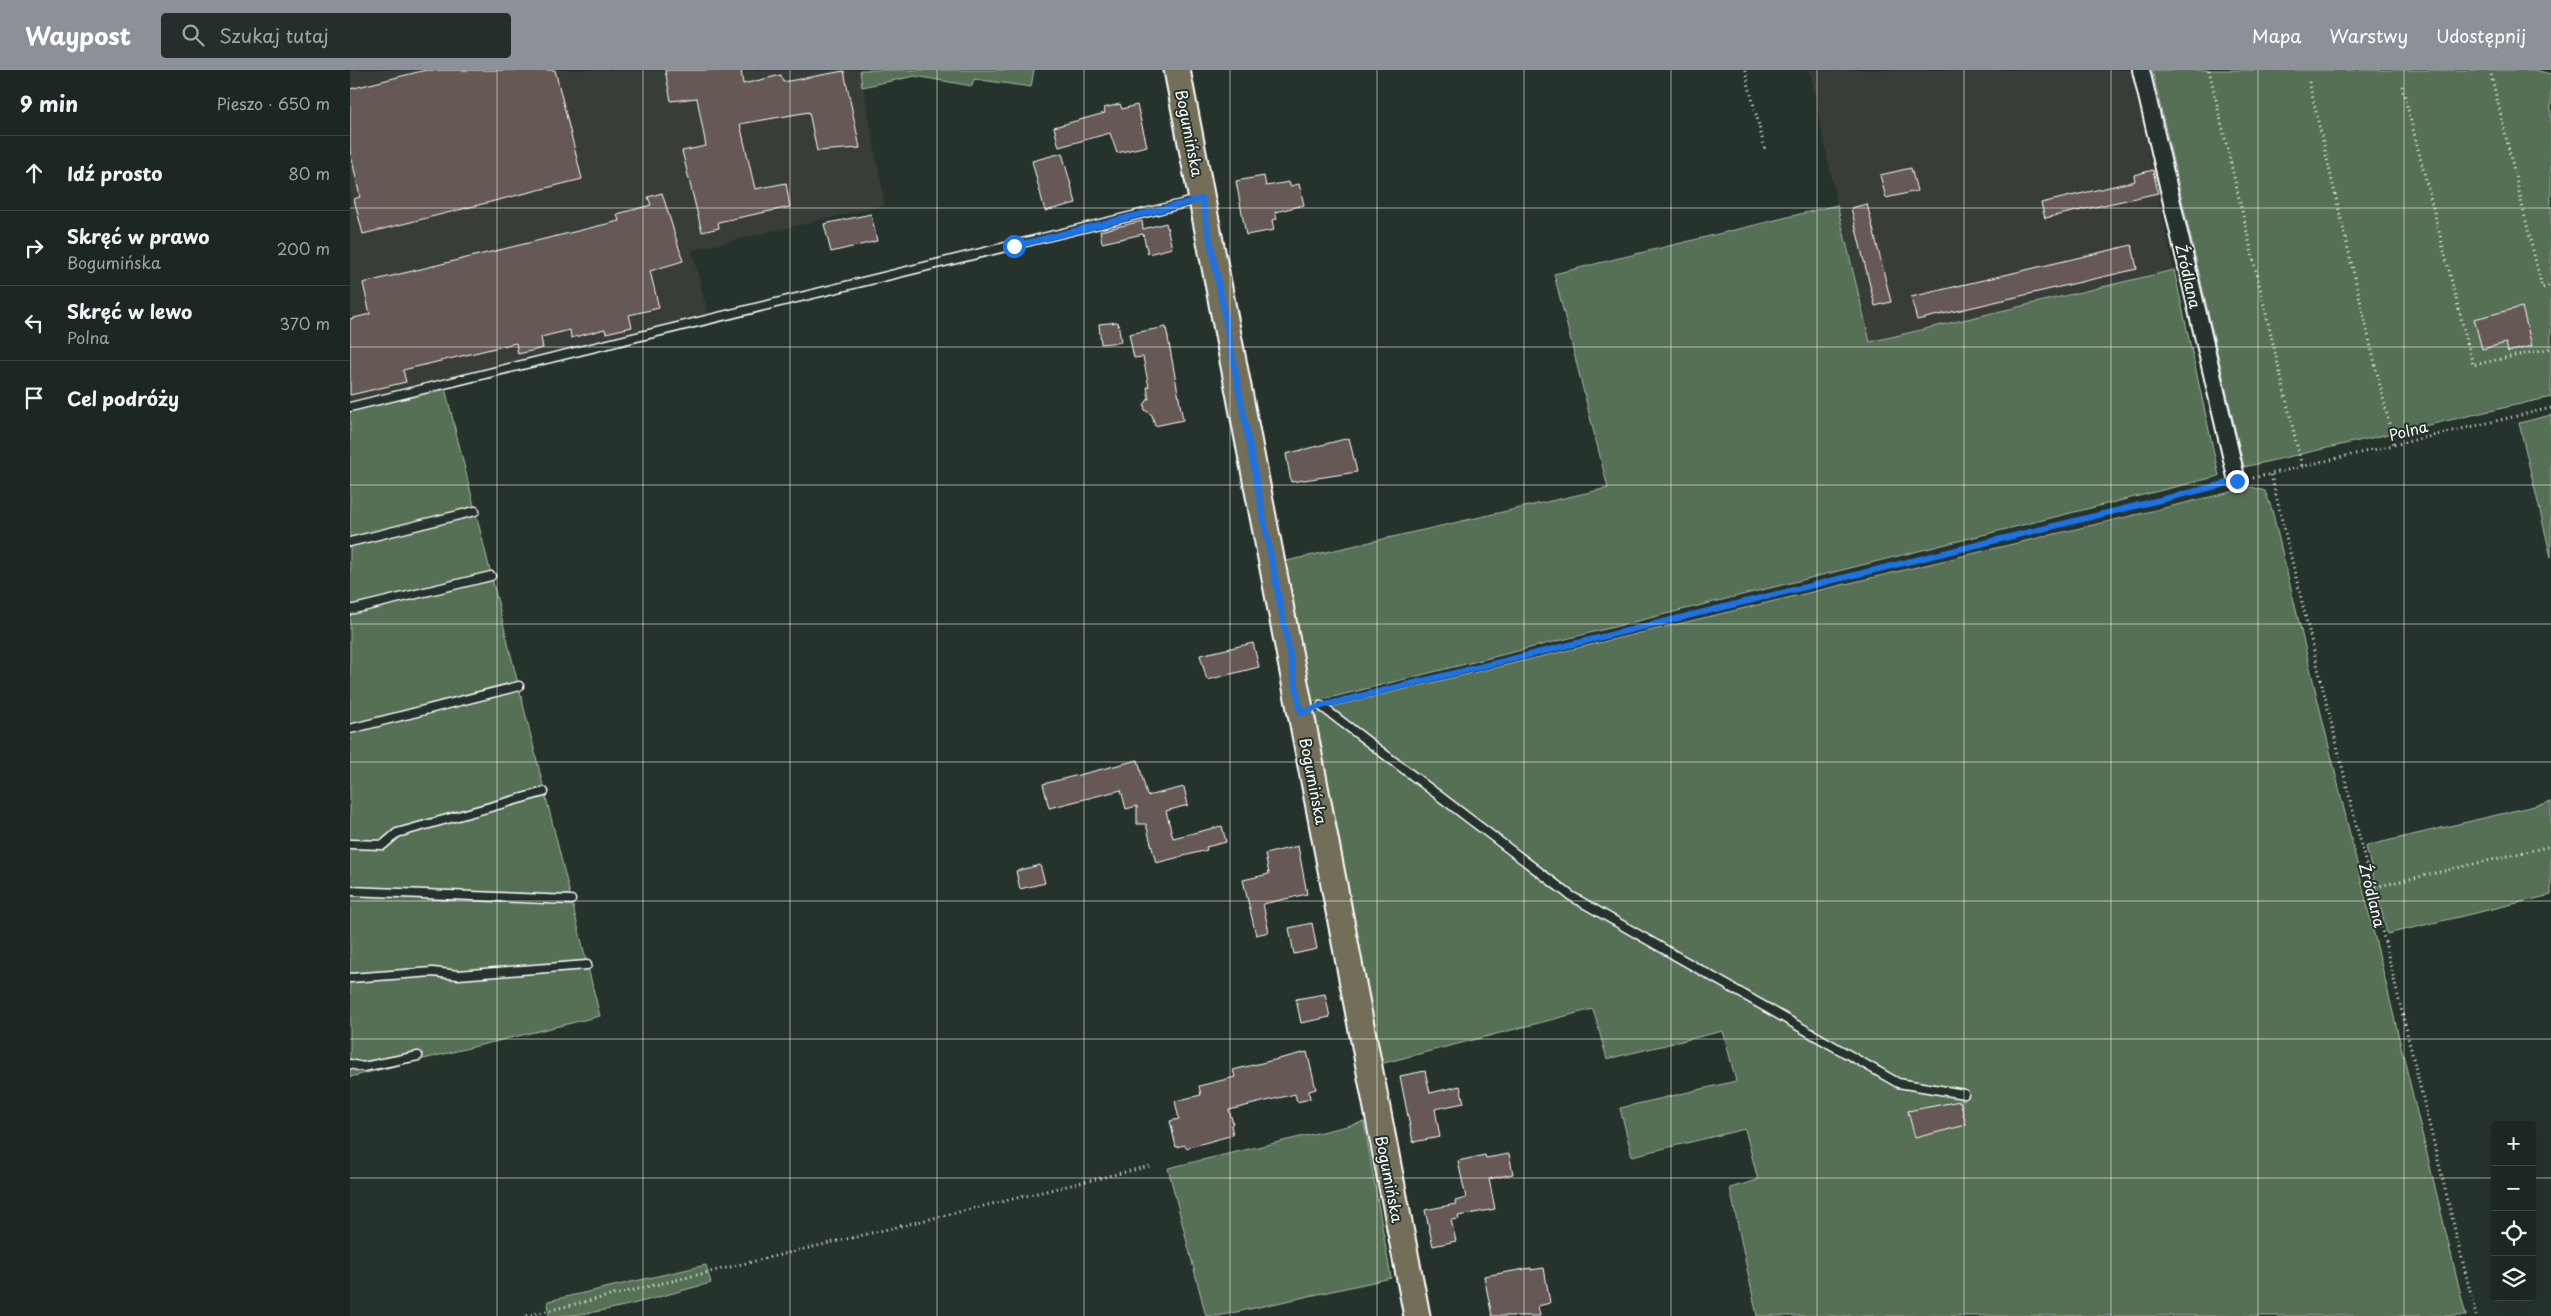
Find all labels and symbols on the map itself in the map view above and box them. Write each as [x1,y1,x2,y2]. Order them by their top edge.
street label: Bogumińska [1170,88,1210,179]
route start [1003,235,1026,258]
street label: Źródlana [2170,241,2208,311]
street label: Polna [2386,414,2431,446]
route end [2226,470,2249,493]
street label: Bogumińska [1294,736,1334,827]
street label: Źródlana [2354,860,2392,930]
street label: Bogumińska [1370,1134,1410,1225]

